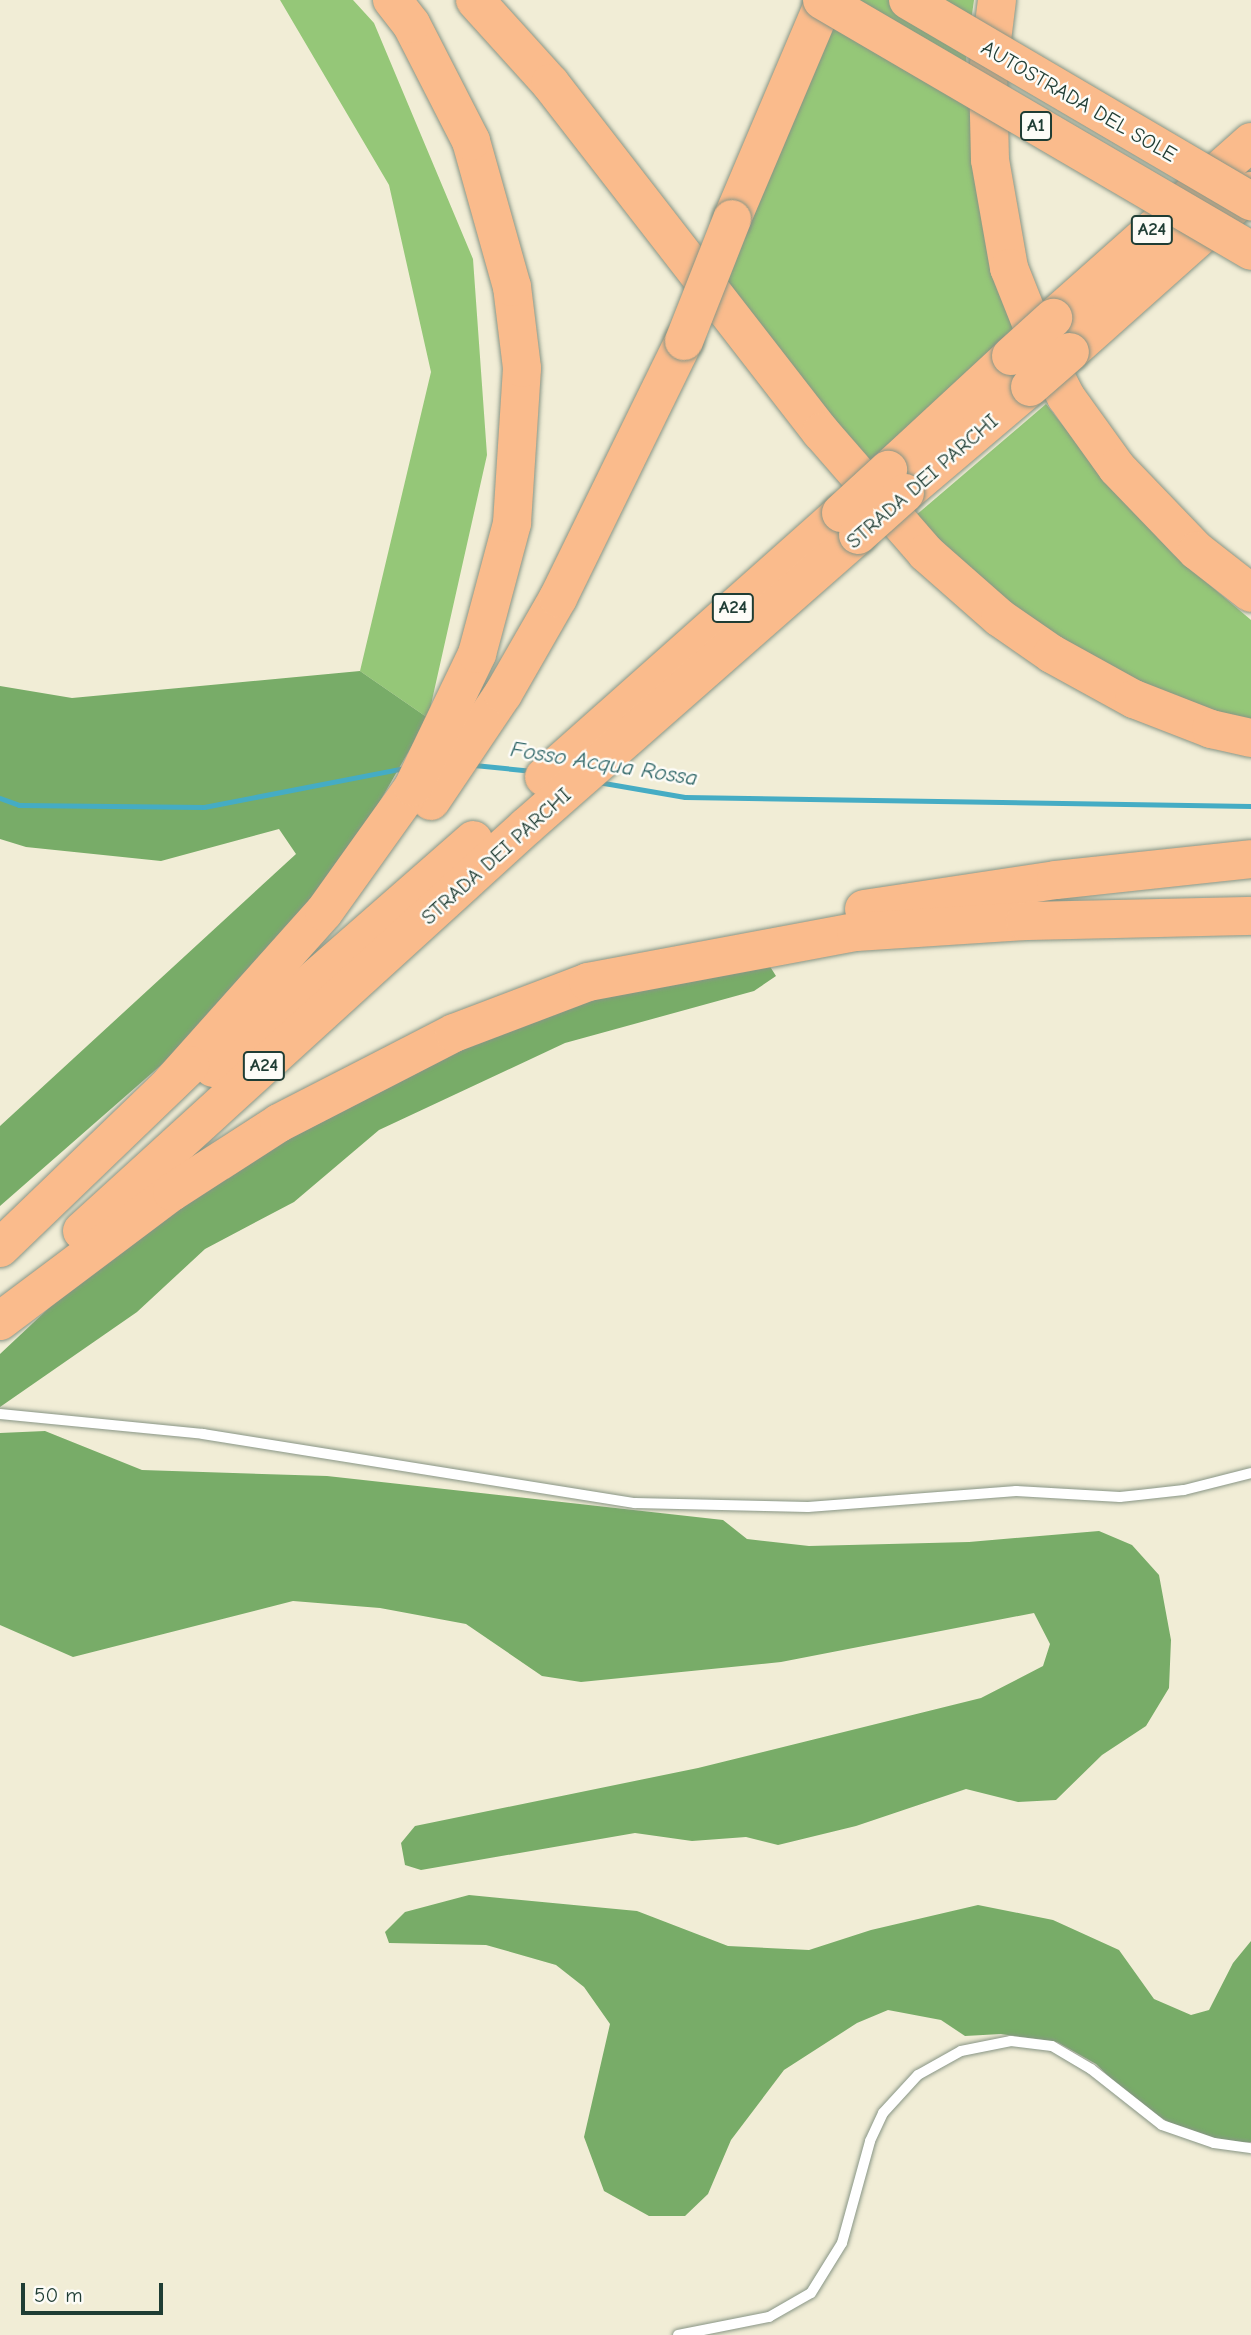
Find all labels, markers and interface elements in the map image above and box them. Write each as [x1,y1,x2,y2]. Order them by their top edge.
street label: AUTOSTRADA DEL SOLE [977,35,1181,167]
road number: A1 [1018,110,1054,142]
road number: A24 [1129,214,1175,246]
street label: STRADA DEI PARCHI [841,408,1003,554]
road number: A24 [710,593,756,624]
water label: Fosso Acqua Rossa [508,736,700,792]
street label: STRADA DEI PARCHI [416,782,576,930]
road number: A24 [241,1050,287,1082]
scale bar [24,2268,166,2312]
text: 50 m [34,2283,83,2307]

